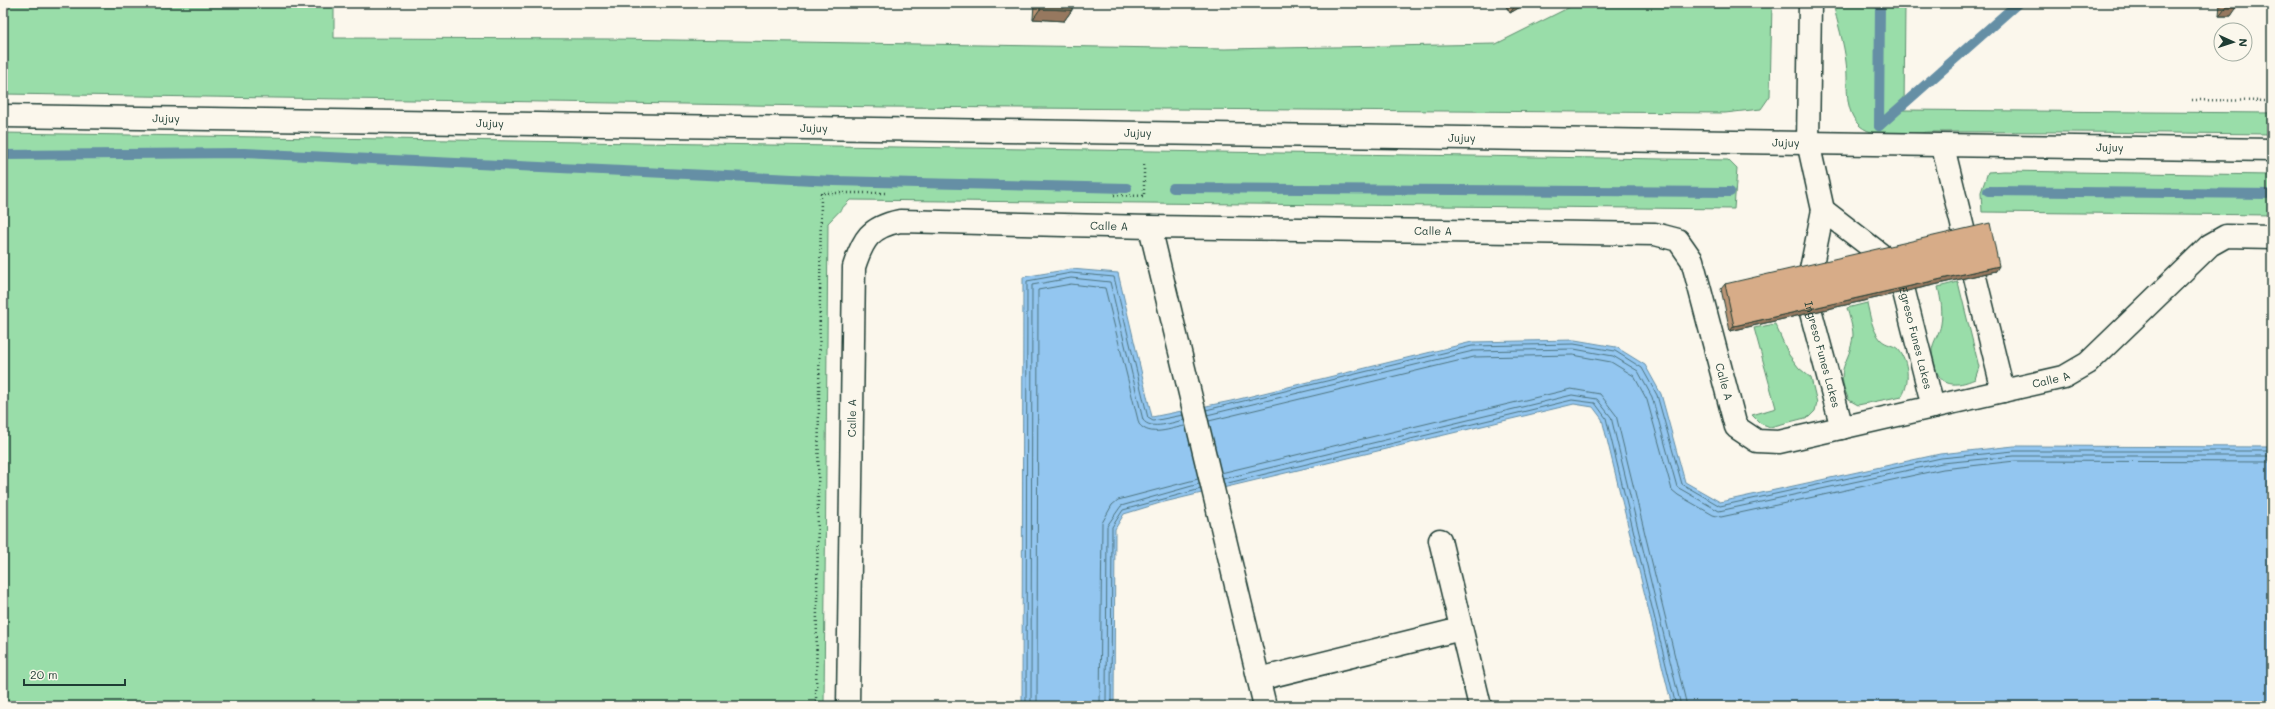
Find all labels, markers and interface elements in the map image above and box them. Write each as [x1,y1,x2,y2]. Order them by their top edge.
north arrow [2213,22,2253,62]
text: N [2236,38,2251,47]
street label: Jujuy [152,110,180,126]
street label: Jujuy [476,115,504,131]
street label: Jujuy [800,120,828,135]
street label: Jujuy [1124,125,1152,140]
street label: Jujuy [1448,130,1476,145]
street label: Jujuy [1772,135,1800,150]
street label: Jujuy [2096,139,2124,155]
street label: Calle A [1090,218,1128,233]
street label: Calle A [1414,223,1452,238]
street label: Egreso Funes Lakes [1896,285,1936,391]
street label: Ingreso Funes Lakes [1801,299,1844,409]
street label: Calle A [1712,361,1737,402]
street label: Calle A [2031,367,2072,391]
street label: Calle A [844,399,859,437]
scale bar [24,661,125,687]
text: 20 m [30,666,58,682]

